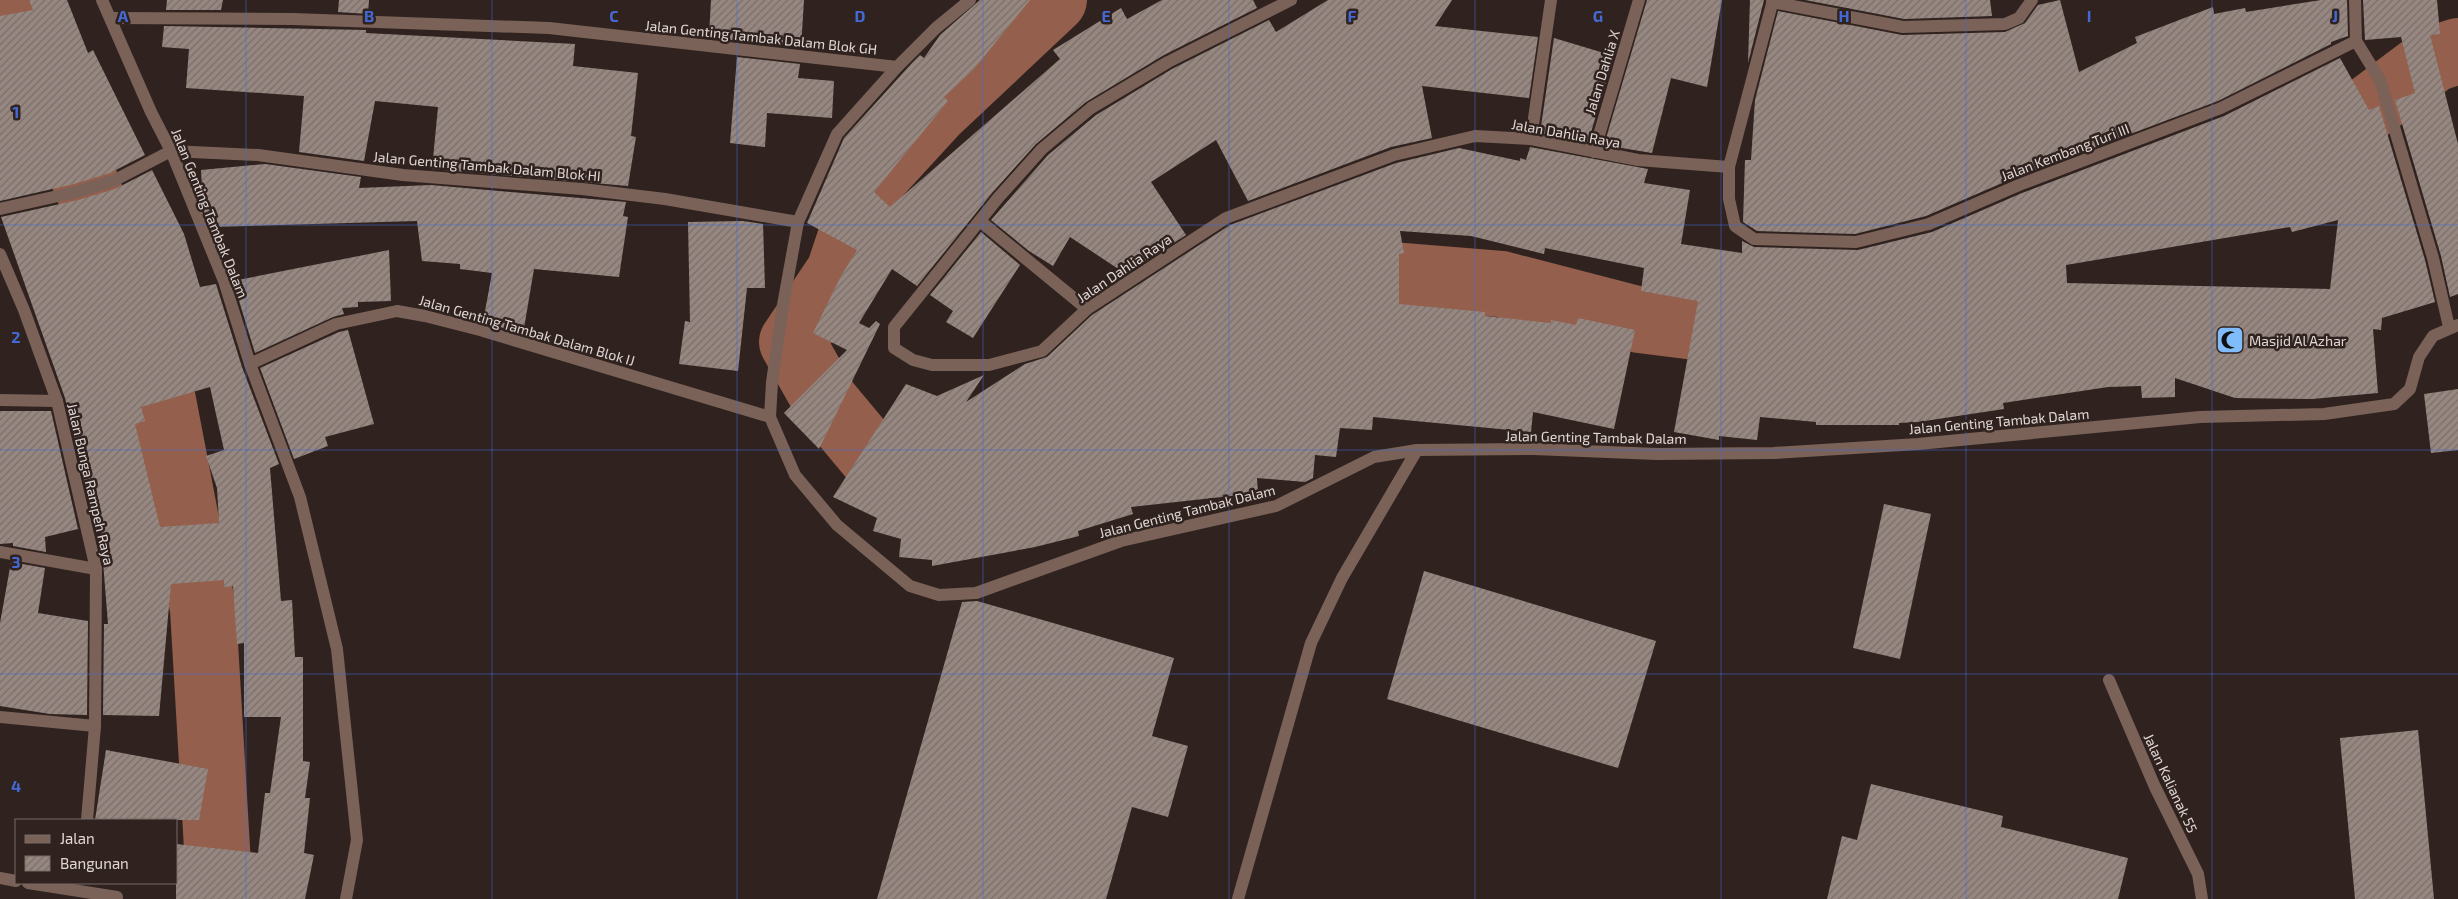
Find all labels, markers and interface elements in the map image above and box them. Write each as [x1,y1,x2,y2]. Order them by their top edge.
text: A [118,6,129,25]
text: B [364,6,374,25]
text: C [609,6,619,25]
text: E [1101,6,1111,25]
text: F [1348,6,1357,25]
text: G [1593,6,1603,25]
text: H [1838,6,1850,25]
text: I [2087,6,2091,25]
text: J [2332,6,2338,25]
street label: Jalan Genting Tambak Dalam Blok GH [644,16,878,58]
street label: Jalan Dahlia X [1581,27,1623,116]
text: 1 [13,102,19,121]
street label: Jalan Dahlia Raya [1510,115,1622,151]
street label: Jalan Kembang Turi III [1999,120,2131,184]
street label: Jalan Genting Tambak Dalam [168,126,252,300]
street label: Jalan Genting Tambak Dalam Blok HI [373,148,601,184]
street label: Jalan Dahlia Raya [1073,230,1175,306]
street label: Jalan Genting Tambak Dalam Blok IJ [417,291,637,369]
mosque icon: Masjid Al Azhar [2215,325,2245,355]
text: 2 [11,327,21,346]
place label: Masjid Al Azhar [2249,332,2347,349]
street label: Jalan Bunga Rampeh Raya [64,401,118,567]
street label: Jalan Genting Tambak Dalam [1908,405,2090,437]
street label: Jalan Genting Tambak Dalam [1505,427,1687,447]
street label: Jalan Genting Tambak Dalam [1097,481,1277,541]
text: 3 [11,552,21,571]
street label: Jalan Kalianak 55 [2141,731,2201,835]
text: 4 [11,776,21,795]
legend [15,819,178,884]
text: Jalan [60,829,95,847]
text: Bangunan [60,854,129,872]

